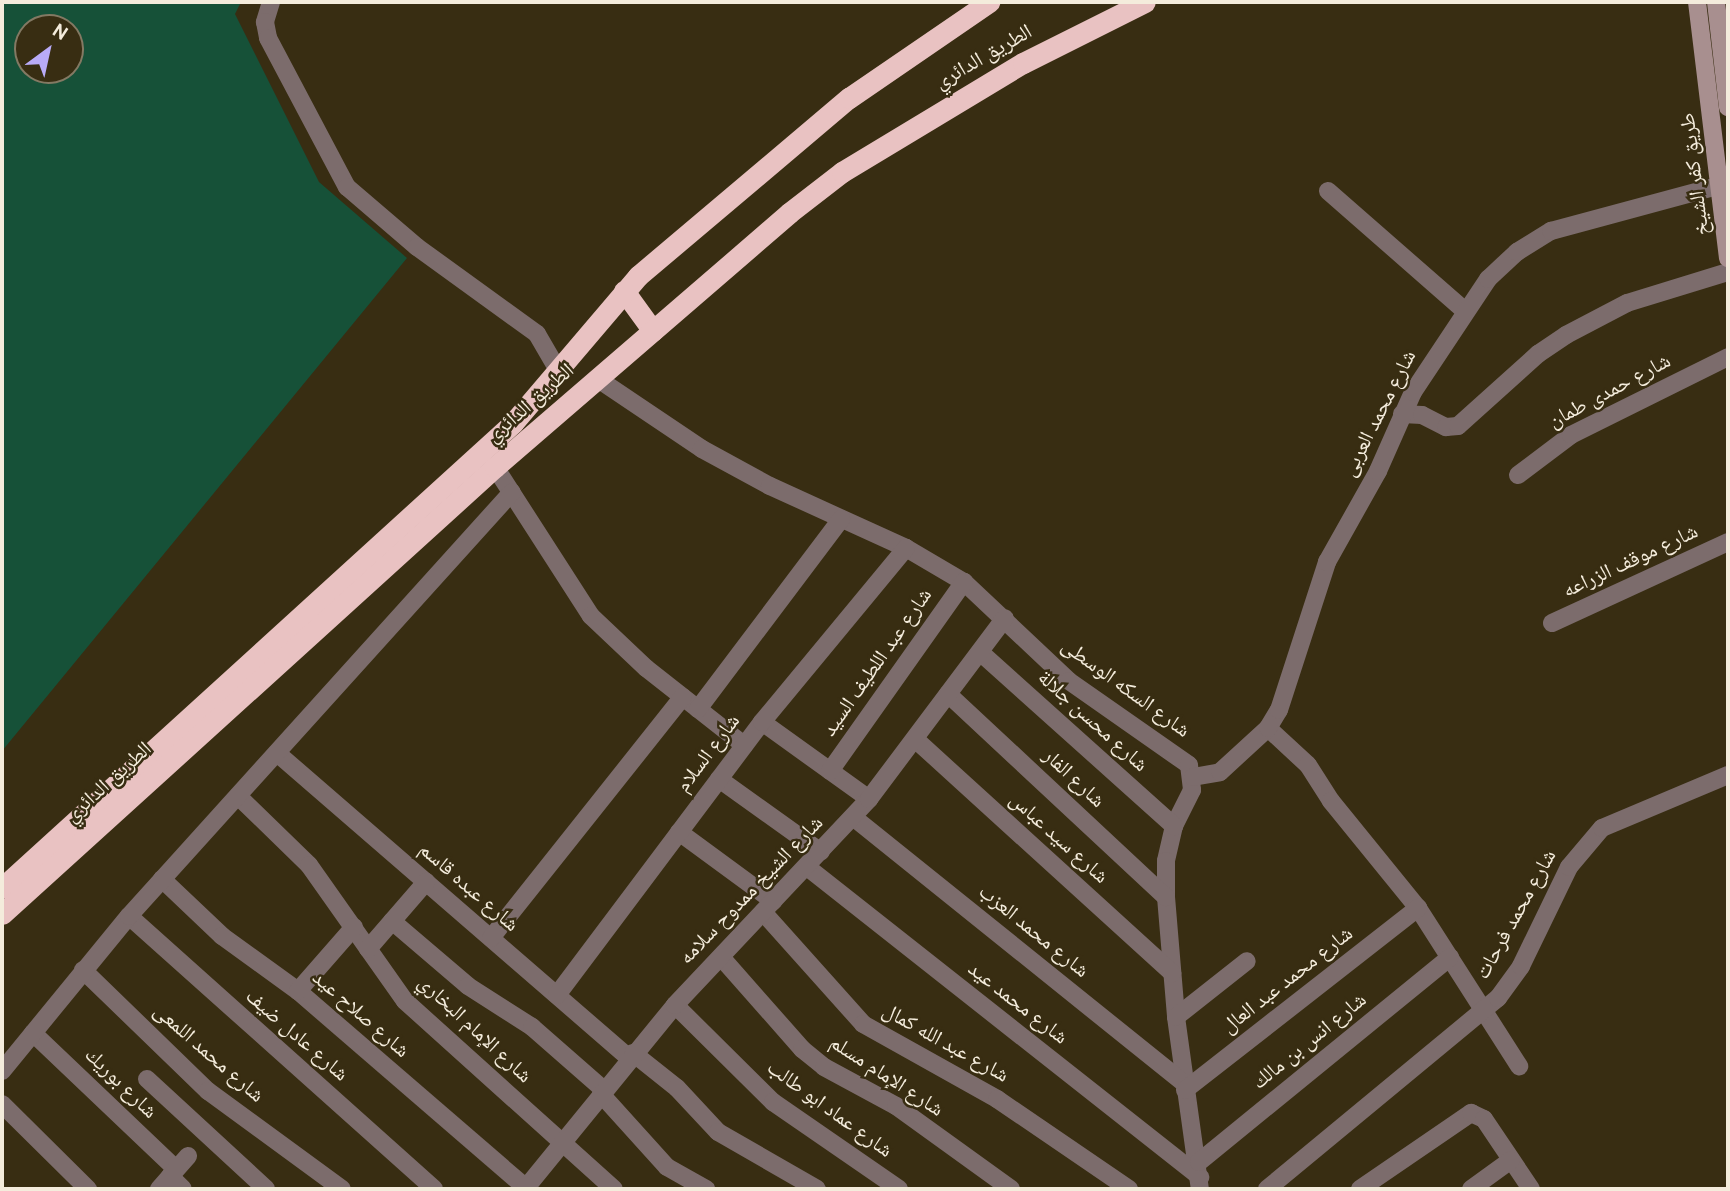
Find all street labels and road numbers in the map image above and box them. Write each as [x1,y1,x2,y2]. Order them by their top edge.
street label: الطريق الدائري [931,20,1037,96]
street label: طريق كفر الشيخ [1676,111,1716,237]
street label: شارع محمد العربى [1337,346,1423,482]
street label: شارع حمدى طمان [1545,349,1675,435]
street label: الطريق الدائري [482,359,580,449]
street label: شارع موقف الزراعه [1559,520,1703,604]
street label: شارع عبد اللطيف السيد [818,584,938,742]
street label: شارع السكه الوسطى [1056,634,1194,744]
street label: شارع محسن جلالة [1032,666,1152,778]
street label: شارع السلام [671,710,747,798]
street label: الطريق الدائري [60,737,158,829]
street label: شارع الفار [1037,744,1109,814]
street label: شارع سيد عباس [1003,788,1113,890]
street label: شارع الشيخ ممدوح سلامه [675,811,829,971]
street label: شارع عبده قاسم [413,838,523,938]
street label: شارع محمد فرحات [1471,846,1563,984]
street label: شارع محمد العزب [973,880,1093,984]
street label: شارع محمد عبد العال [1217,922,1359,1040]
street label: شارع محمد عيد [962,957,1072,1051]
street label: شارع صلاح عيد [306,966,414,1064]
street label: شارع الإمام البخاري [412,971,536,1089]
street label: شارع عادل ضيف [239,984,353,1088]
street label: شارع انس بن مالك [1248,988,1372,1096]
street label: شارع محمد اللمعى [148,999,268,1109]
street label: شارع عبد الله كمال [877,999,1013,1089]
street label: شارع الإمام مسلم [824,1031,948,1123]
street label: شارع بوريك [78,1043,162,1125]
street label: شارع عماد ابو طالب [761,1056,897,1164]

